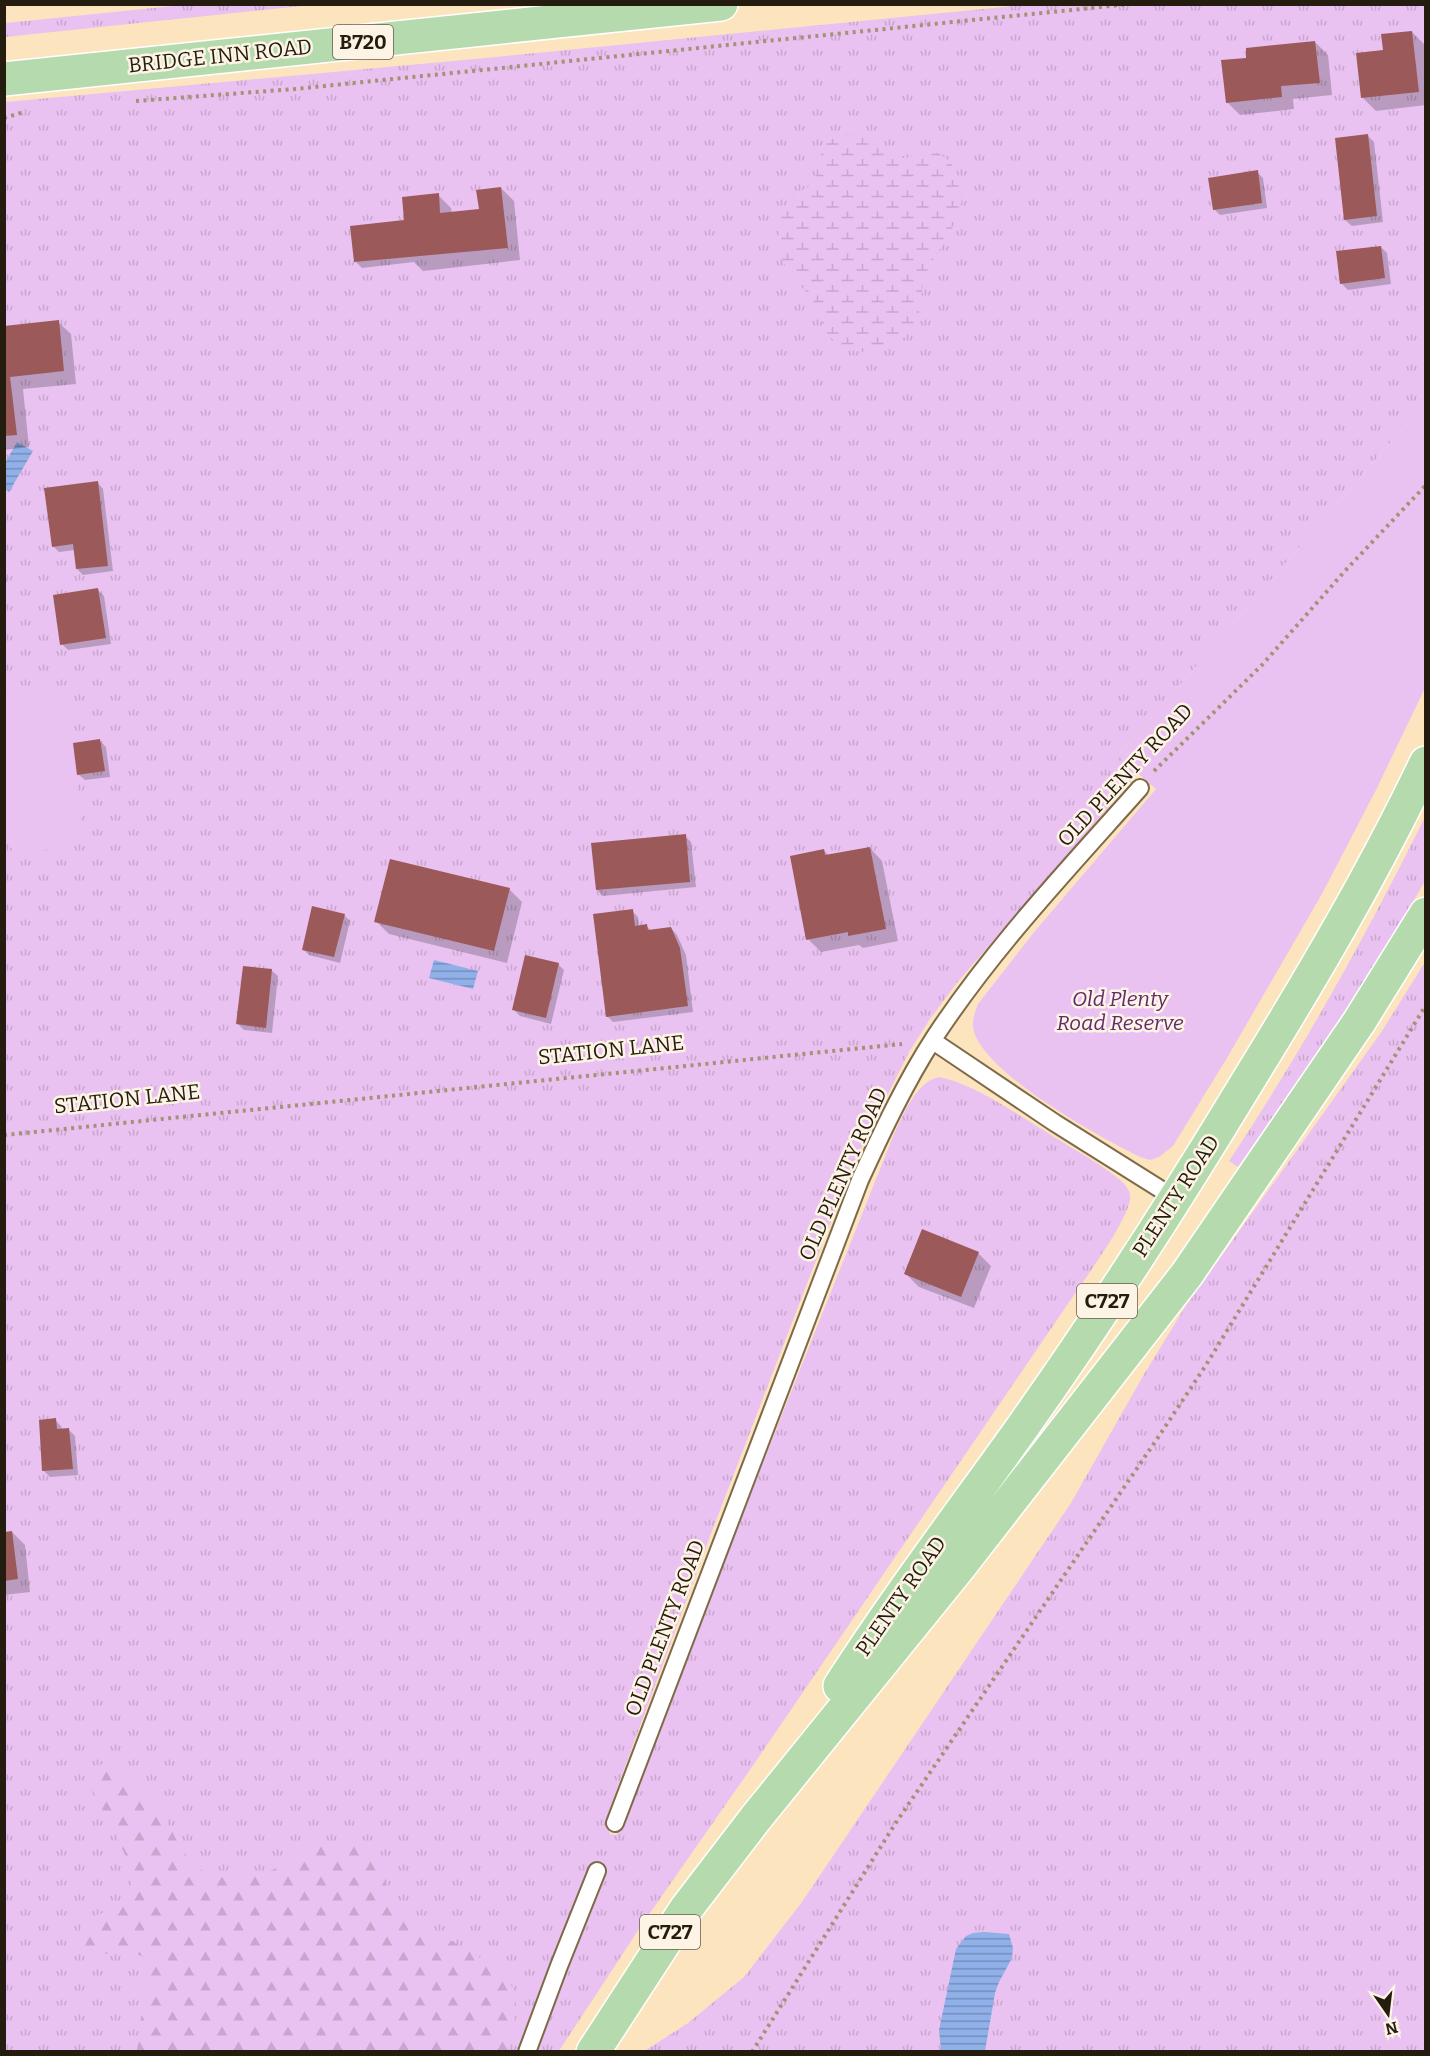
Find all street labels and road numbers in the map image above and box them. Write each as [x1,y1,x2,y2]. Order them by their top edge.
road number: B720 [333,25,393,59]
street label: BRIDGE INN ROAD [127,33,313,79]
street label: OLD PLENTY ROAD [1052,698,1198,852]
street label: STATION LANE [537,1029,685,1071]
street label: STATION LANE [53,1078,201,1120]
street label: OLD PLENTY ROAD [793,1083,893,1265]
street label: PLENTY ROAD [1127,1130,1225,1262]
road number: C727 [1077,1284,1137,1318]
street label: PLENTY ROAD [850,1531,952,1661]
street label: OLD PLENTY ROAD [619,1536,711,1720]
road number: C727 [640,1915,700,1949]

